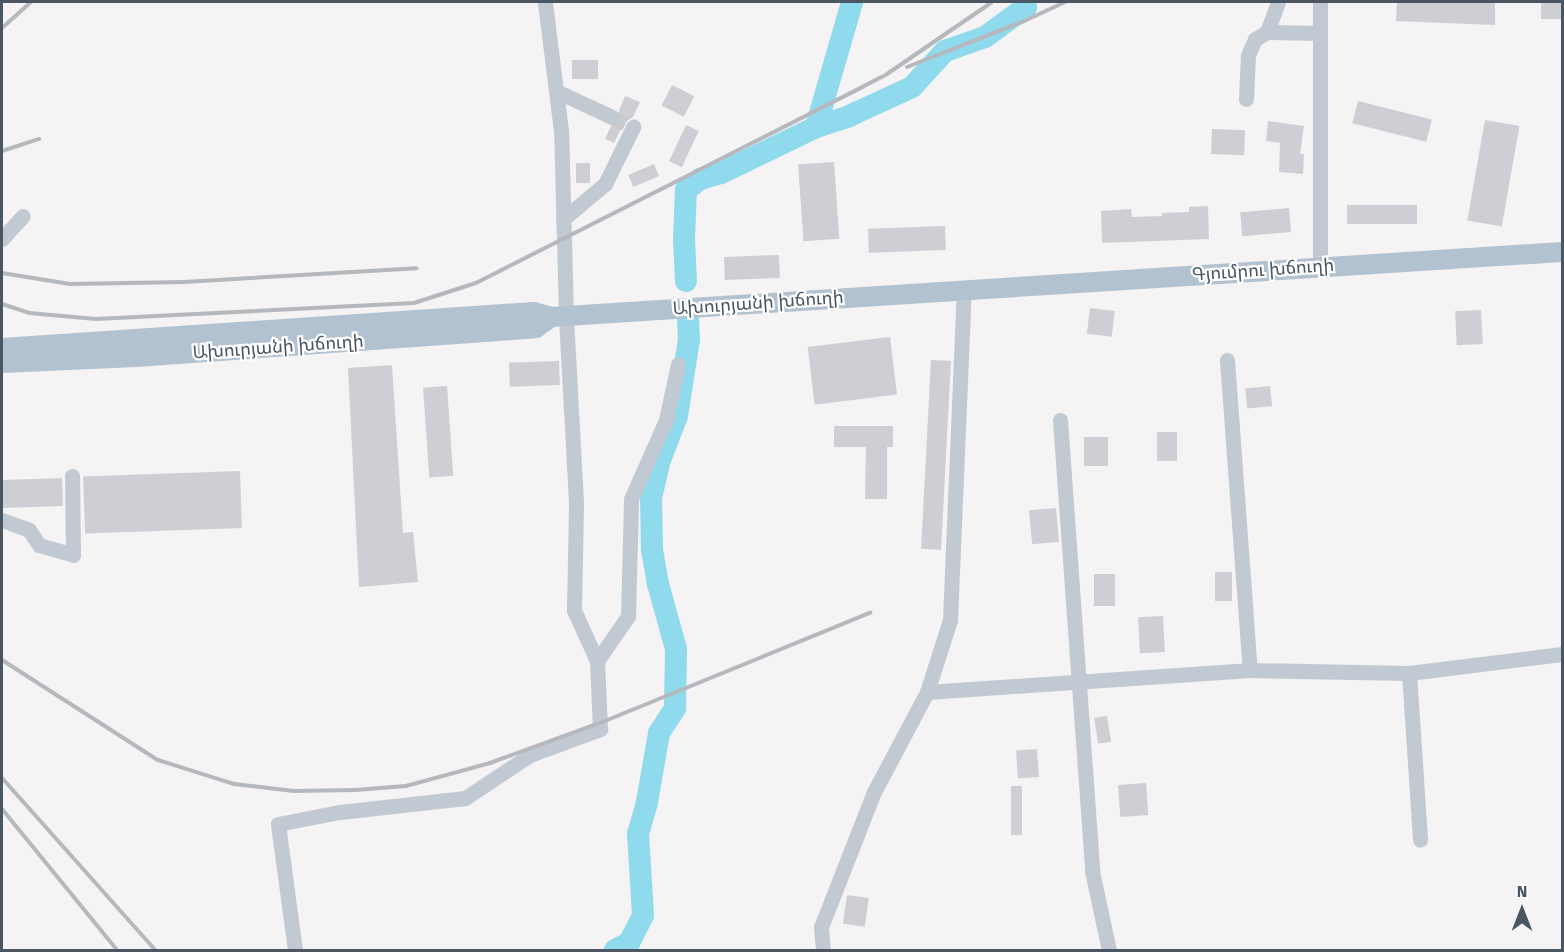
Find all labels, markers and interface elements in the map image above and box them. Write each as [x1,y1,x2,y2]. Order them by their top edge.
street label: Գյումրու խճուղի [1191,254,1335,286]
street label: Ախուրյանի խճուղի [672,286,844,320]
street label: Ախուրյանի խճուղի [192,330,364,364]
north arrow [1492,880,1552,940]
text: N [1517,882,1527,901]

